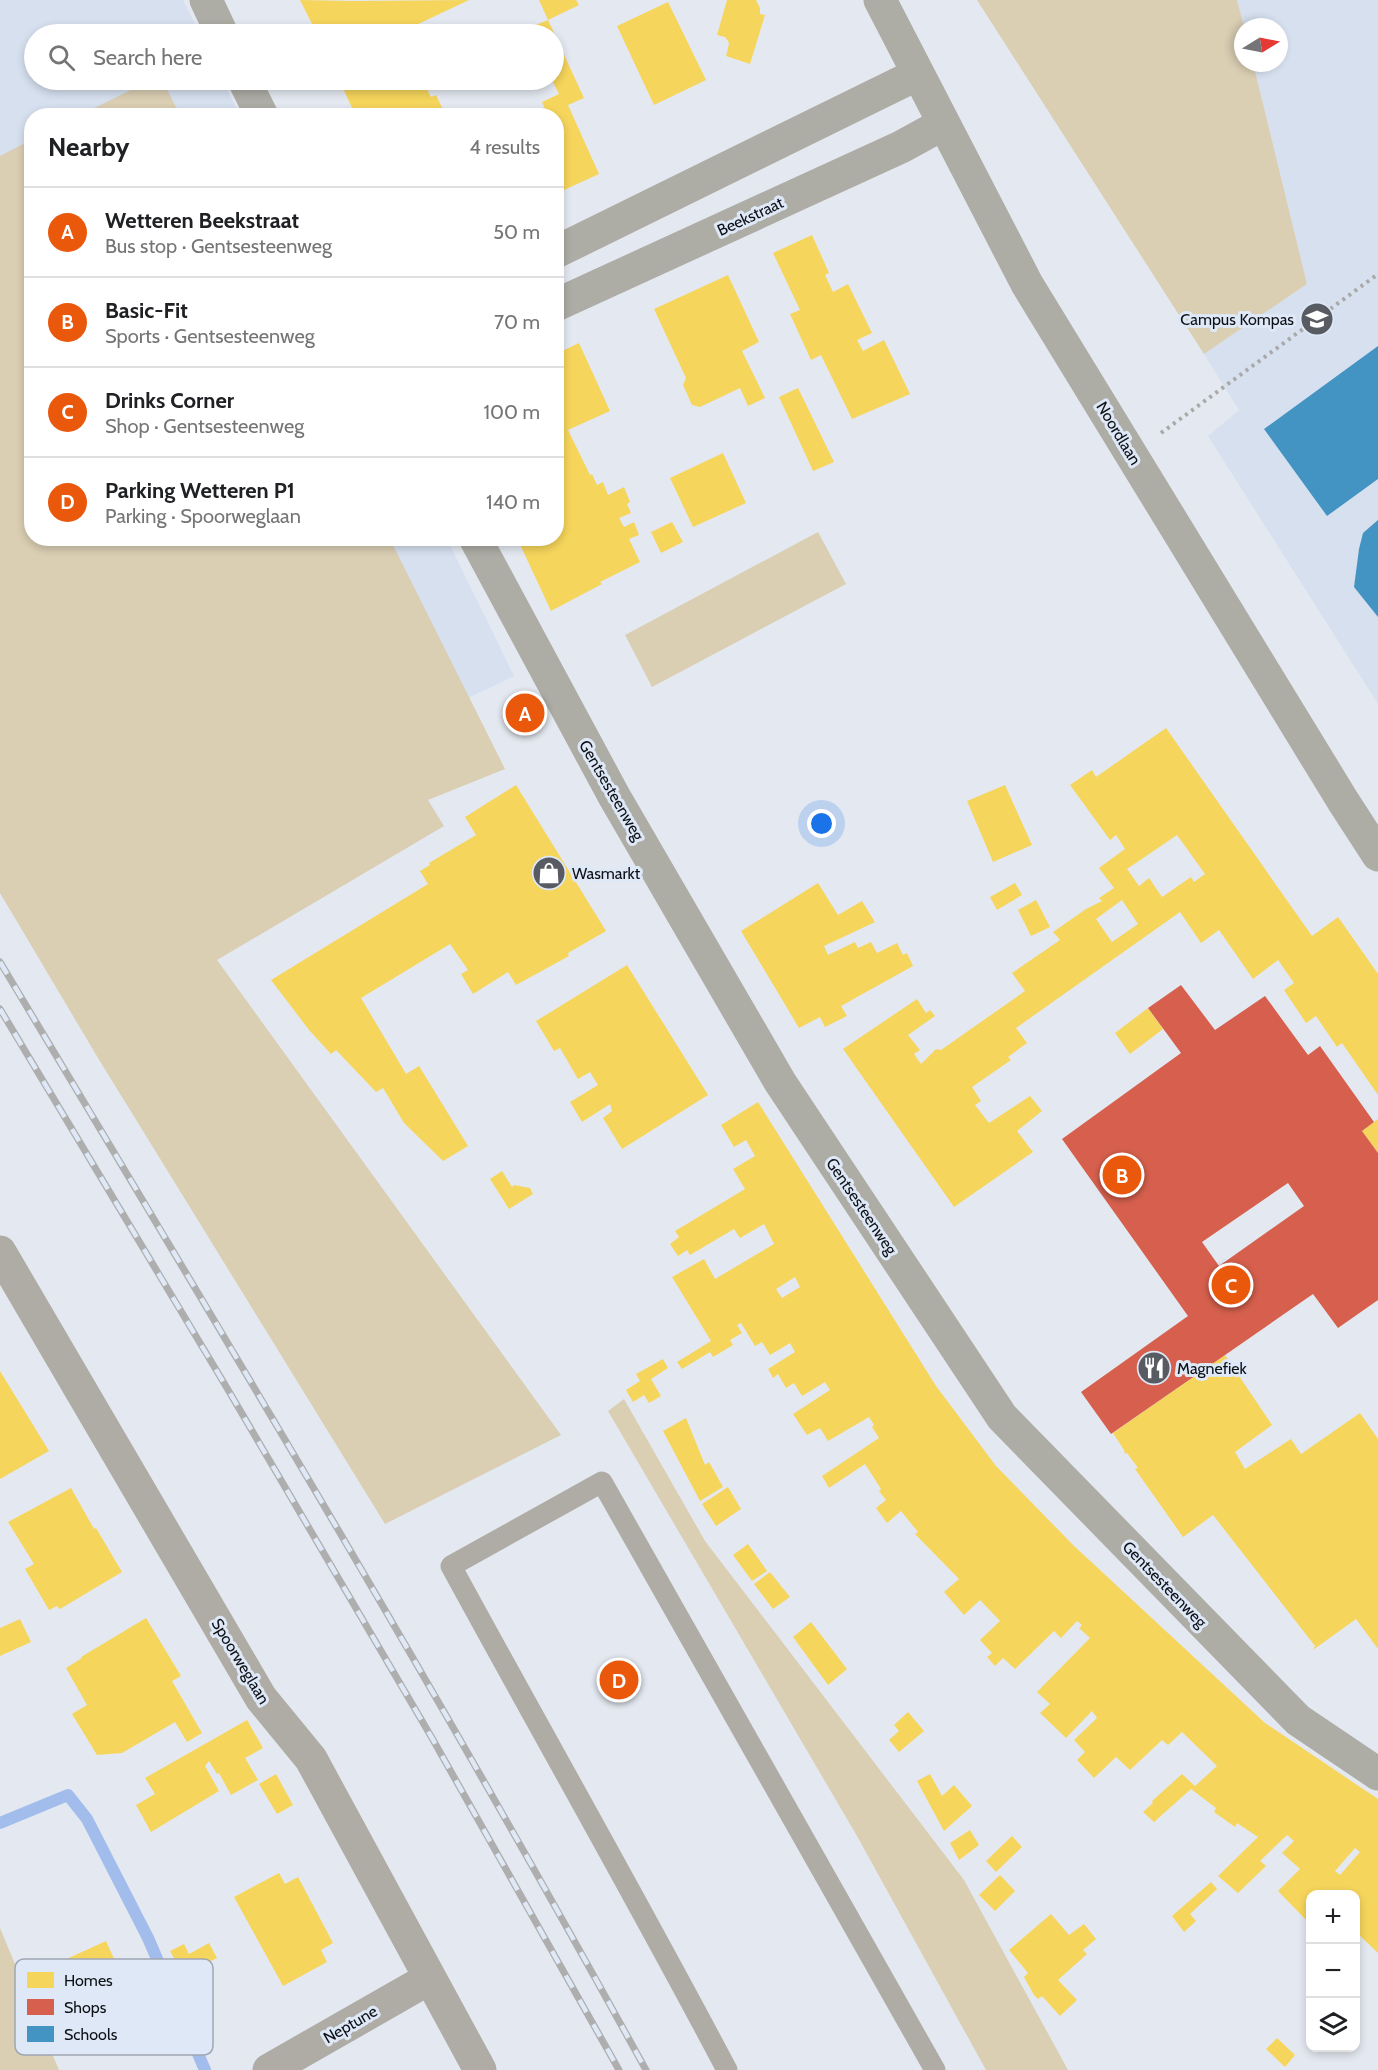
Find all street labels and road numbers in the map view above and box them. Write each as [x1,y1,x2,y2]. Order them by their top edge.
street label: Beekstraat [714,193,787,240]
street label: Noordlaan [1092,398,1145,468]
street label: Gentsesteenweg [575,737,648,845]
street label: Gentsesteenweg [822,1154,902,1259]
street label: Gentsesteenweg [1119,1537,1211,1632]
street label: Spoorweglaan [208,1615,274,1708]
street label: Neptune [320,2001,381,2047]

